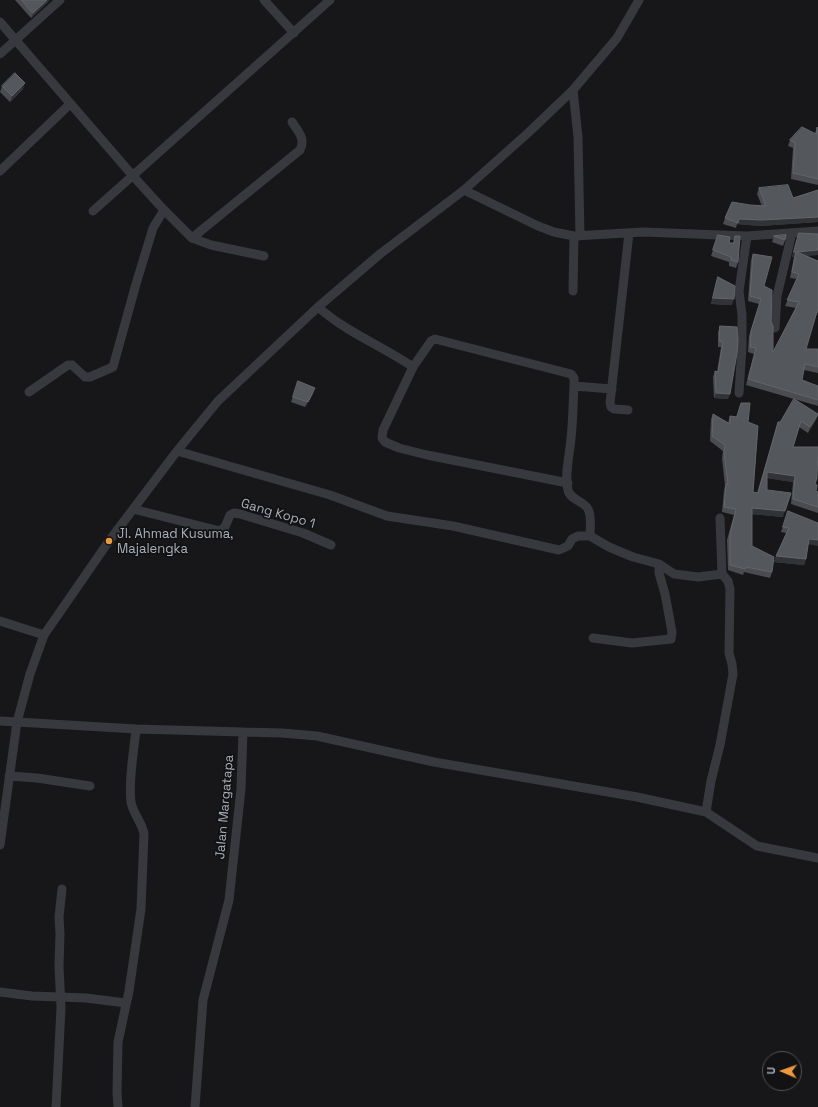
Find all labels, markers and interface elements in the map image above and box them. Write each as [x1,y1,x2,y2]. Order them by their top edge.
street label: Gang Kopo 1 [239,496,317,532]
place label: Jl. Ahmad Kusuma, Majalengka [117,526,233,557]
marker: Jl. Ahmad Kusuma, Majalengka [104,536,114,546]
street label: Jalan Margatapa [213,754,237,860]
north arrow [762,1051,802,1091]
text: U [764,1067,778,1075]

